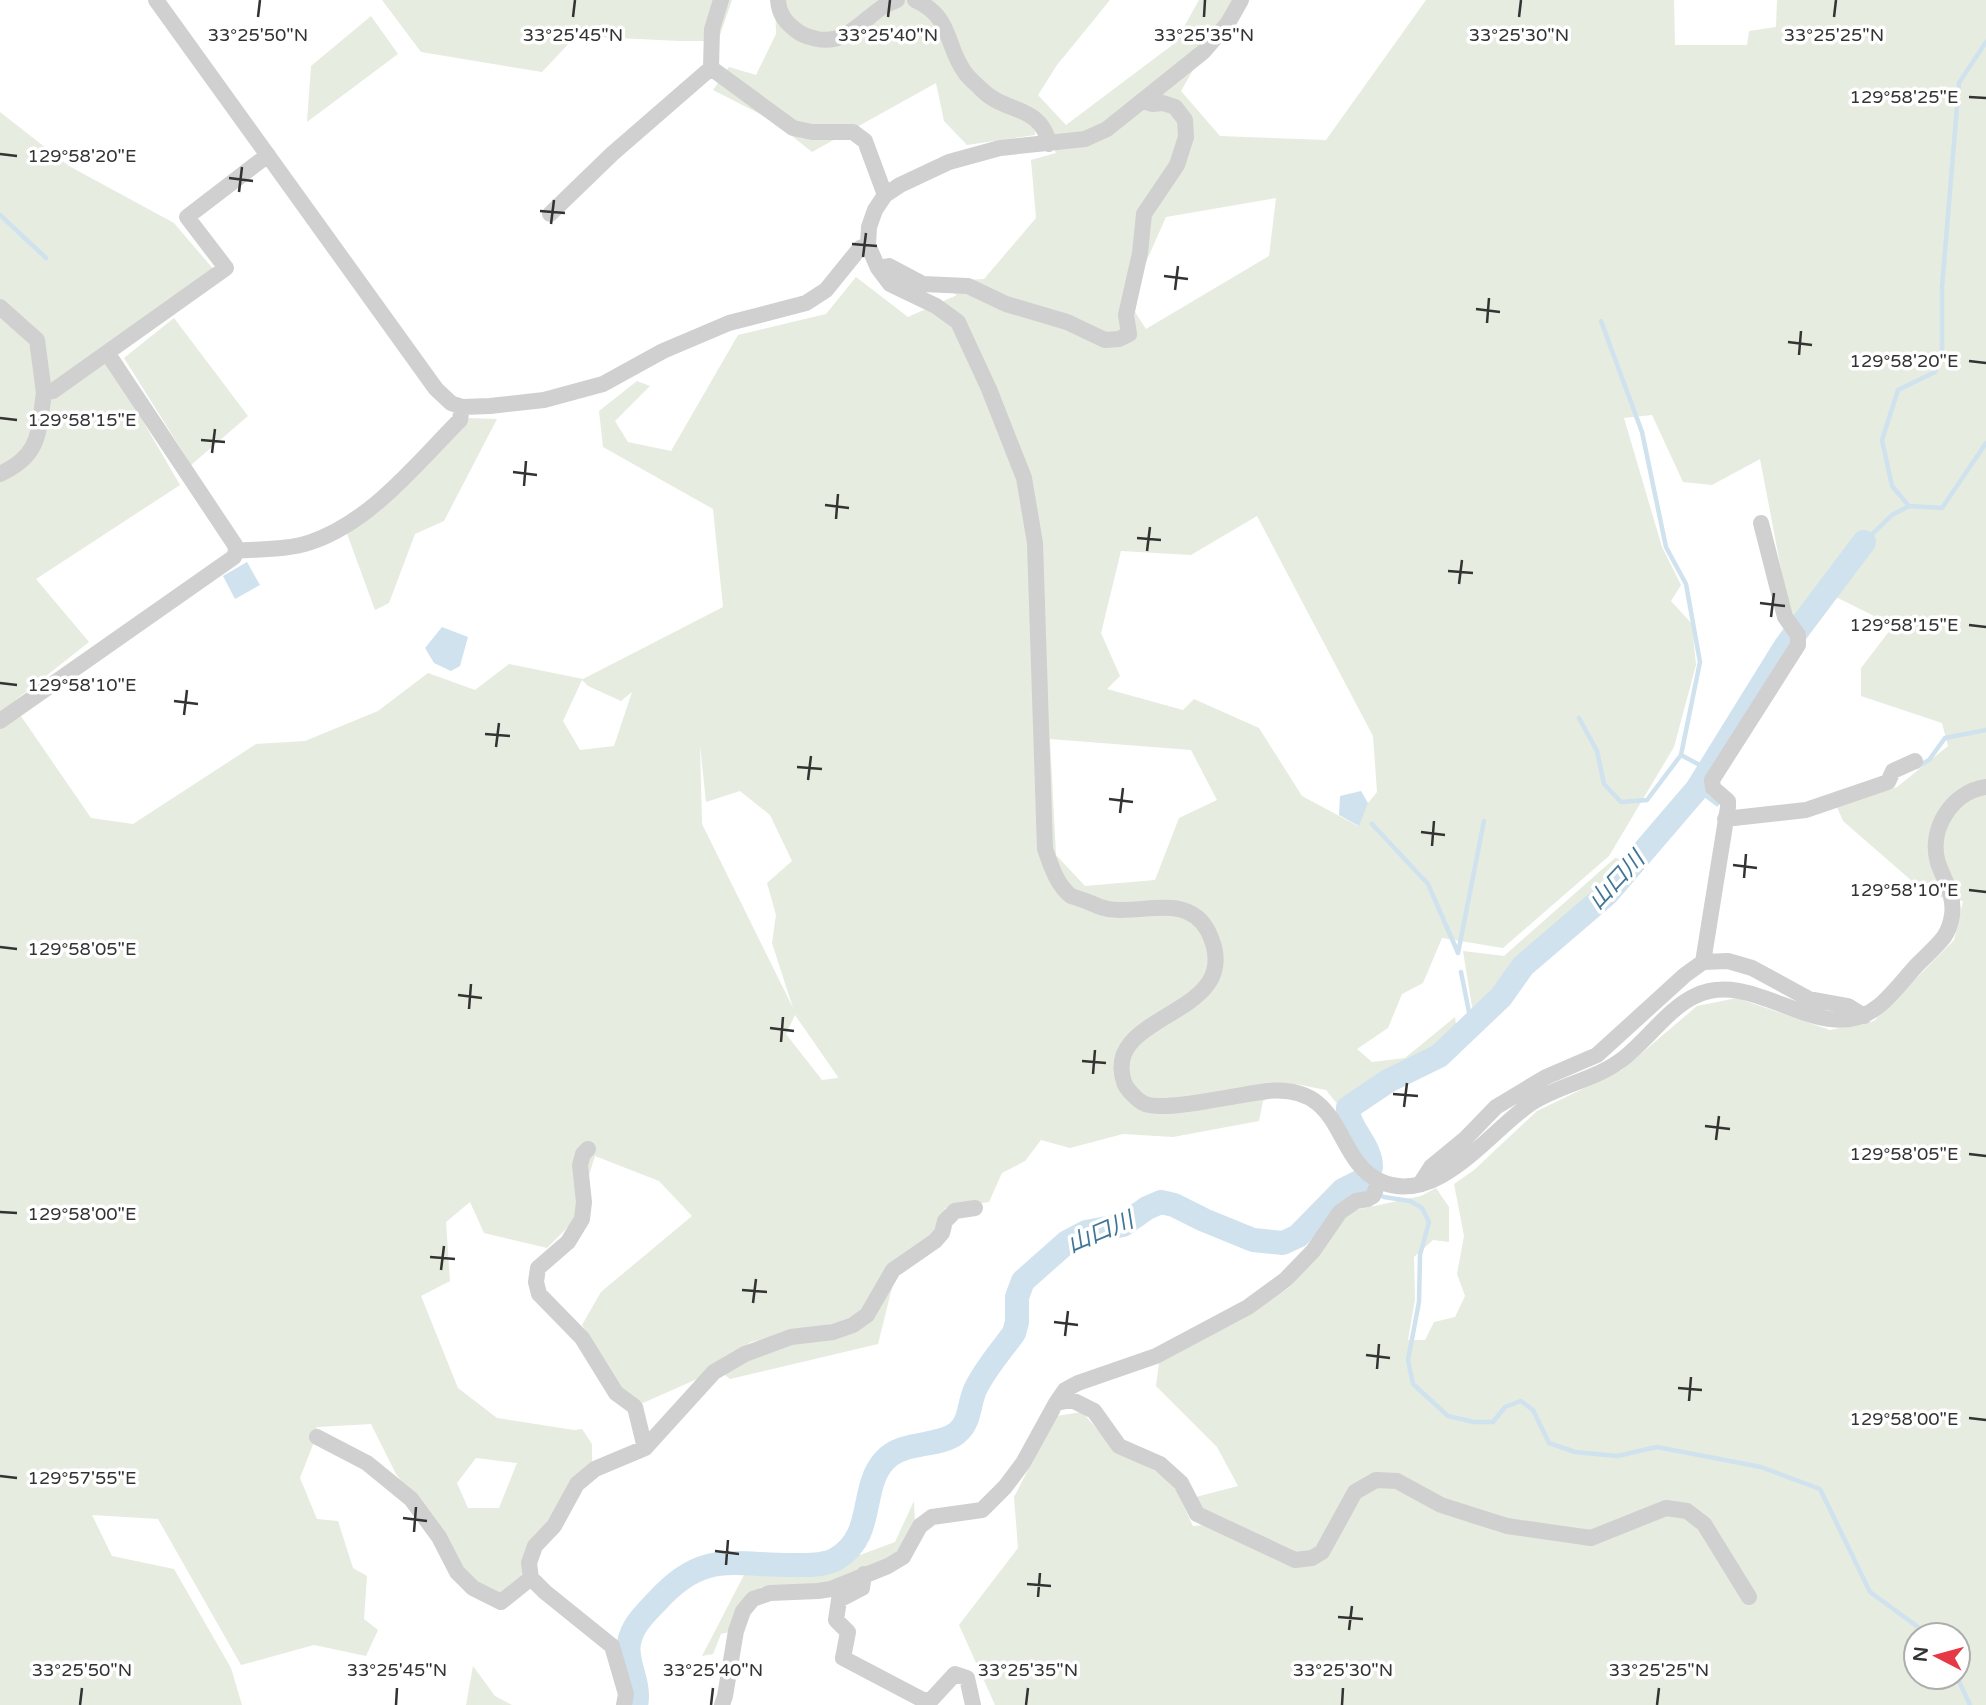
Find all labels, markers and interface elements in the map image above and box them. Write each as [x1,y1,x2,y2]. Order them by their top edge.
text: 33°25'50"N [208,24,308,46]
text: 33°25'45"N [523,24,623,46]
text: 33°25'40"N [838,24,938,46]
text: 33°25'35"N [1154,24,1254,46]
text: 33°25'30"N [1469,24,1569,46]
text: 33°25'25"N [1784,24,1884,46]
text: 129°58'25"E [1850,86,1958,108]
text: 129°58'20"E [28,145,136,167]
text: 129°58'20"E [1850,350,1958,372]
text: 129°58'15"E [28,409,136,431]
text: 129°58'15"E [1850,614,1958,636]
text: 129°58'10"E [28,674,136,696]
water label: 山口川 [1583,844,1653,915]
text: 129°58'10"E [1850,879,1958,901]
text: 129°58'05"E [28,938,136,960]
text: 129°58'05"E [1850,1143,1958,1165]
text: 129°58'00"E [28,1203,136,1225]
water label: 山口川 [1063,1205,1140,1259]
text: 129°58'00"E [1850,1408,1958,1430]
text: 129°57'55"E [28,1467,136,1489]
north arrow [1902,1621,1972,1691]
text: N [1909,1646,1933,1663]
text: 33°25'50"N [32,1659,132,1681]
text: 33°25'45"N [347,1659,447,1681]
text: 33°25'40"N [663,1659,763,1681]
text: 33°25'35"N [978,1659,1078,1681]
text: 33°25'30"N [1293,1659,1393,1681]
text: 33°25'25"N [1609,1659,1709,1681]

